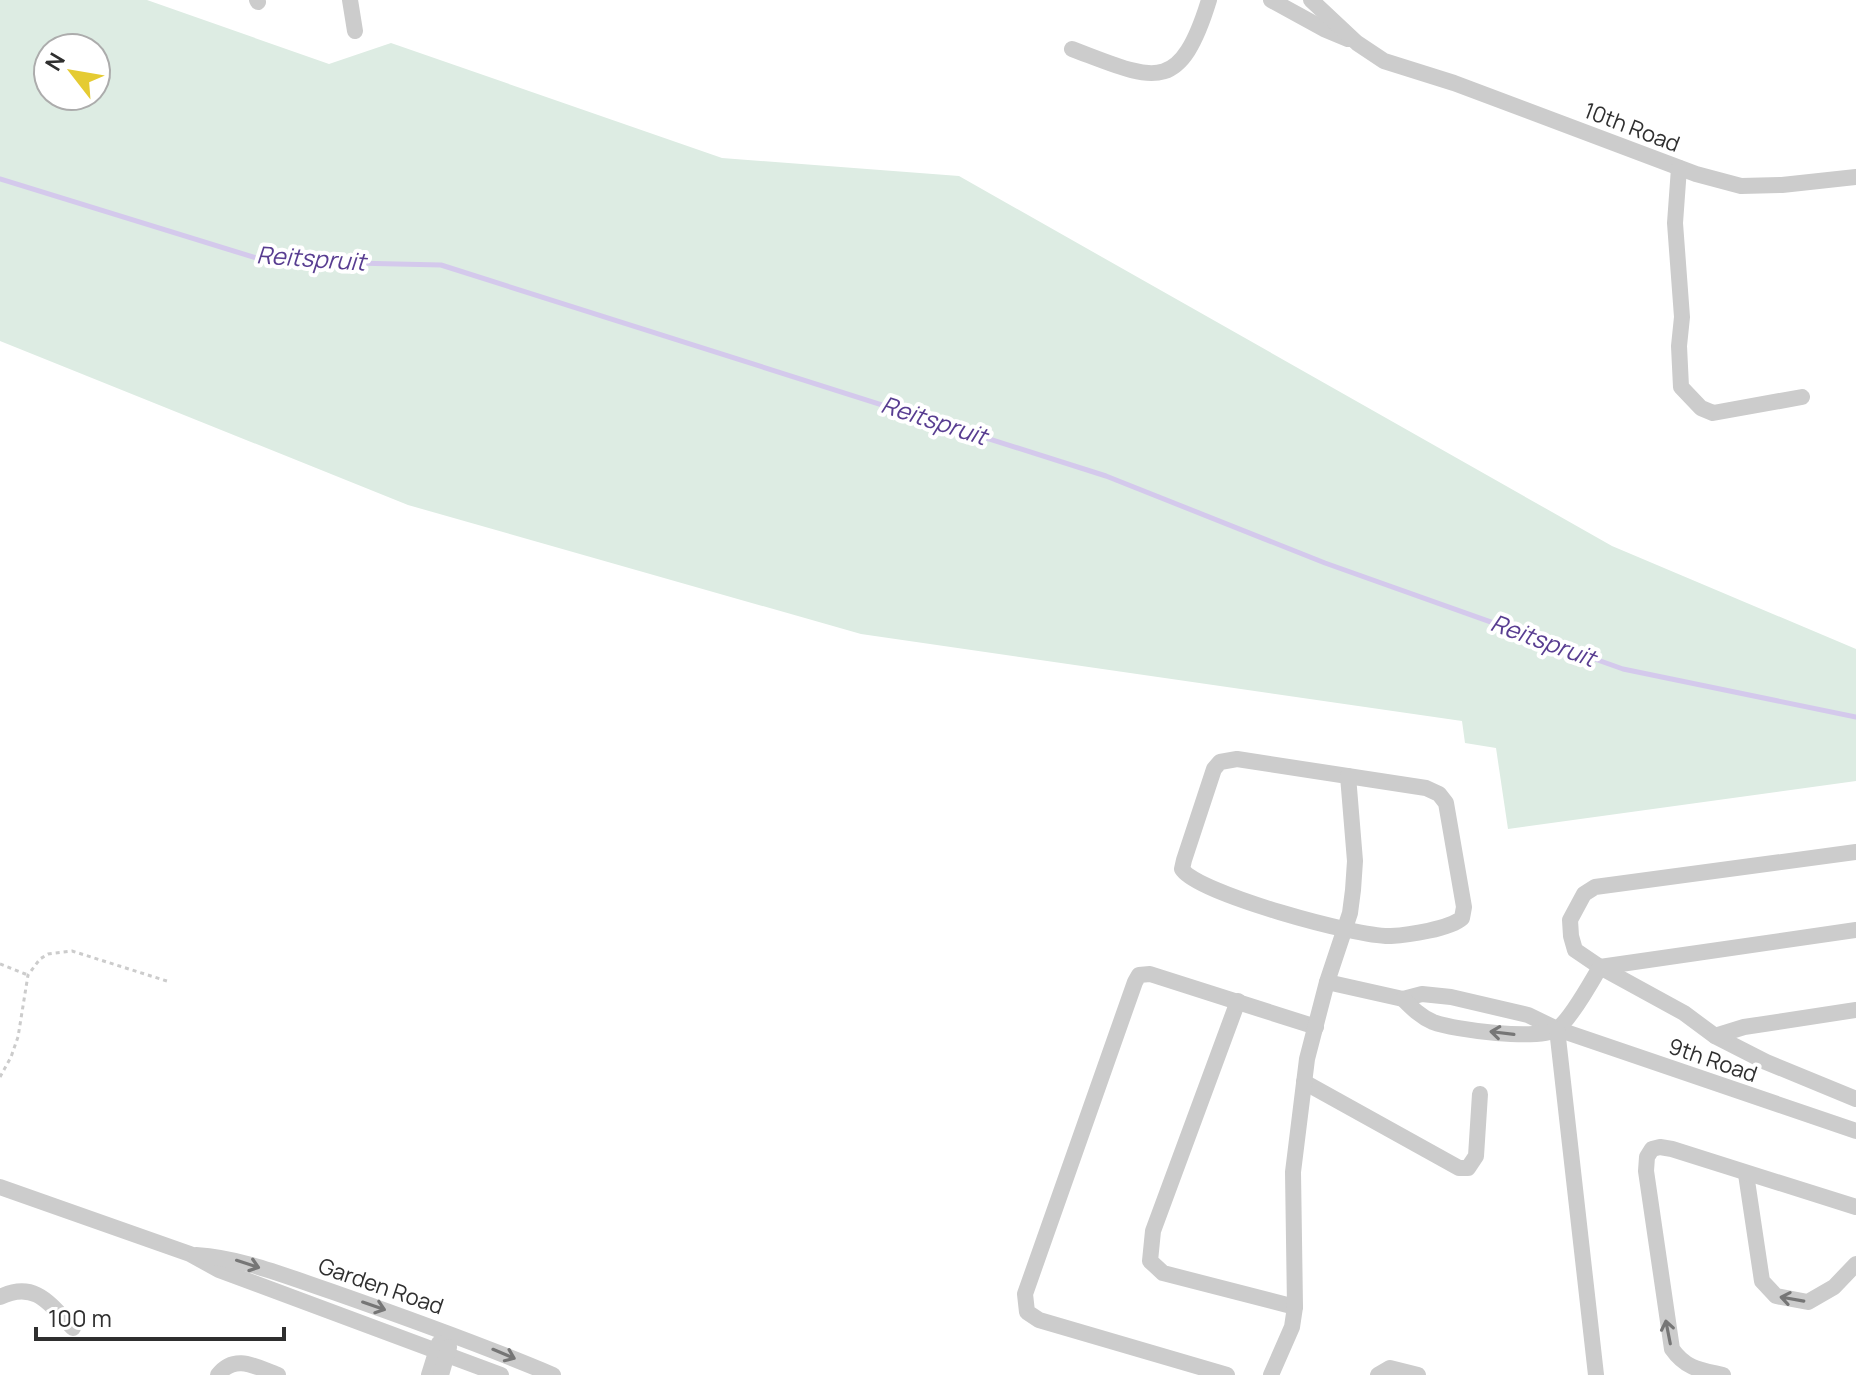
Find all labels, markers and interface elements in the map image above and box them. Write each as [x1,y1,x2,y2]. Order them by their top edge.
north arrow [32,32,112,112]
text: N [38,47,72,76]
street label: 10th Road [1580,95,1684,159]
water label: Reitspruit [255,237,369,278]
water label: Reitspruit [877,387,994,453]
water label: Reitspruit [1487,605,1603,675]
one-way arrow [1489,1025,1516,1040]
street label: 9th Road [1665,1031,1761,1089]
street label: Garden Road [314,1251,448,1321]
one-way arrow [235,1258,260,1273]
scale bar [36,1291,284,1341]
one-way arrow [1779,1291,1805,1306]
one-way arrow [361,1300,386,1315]
text: 100 m [48,1301,112,1334]
one-way arrow [1660,1320,1675,1345]
one-way arrow [491,1347,516,1362]

